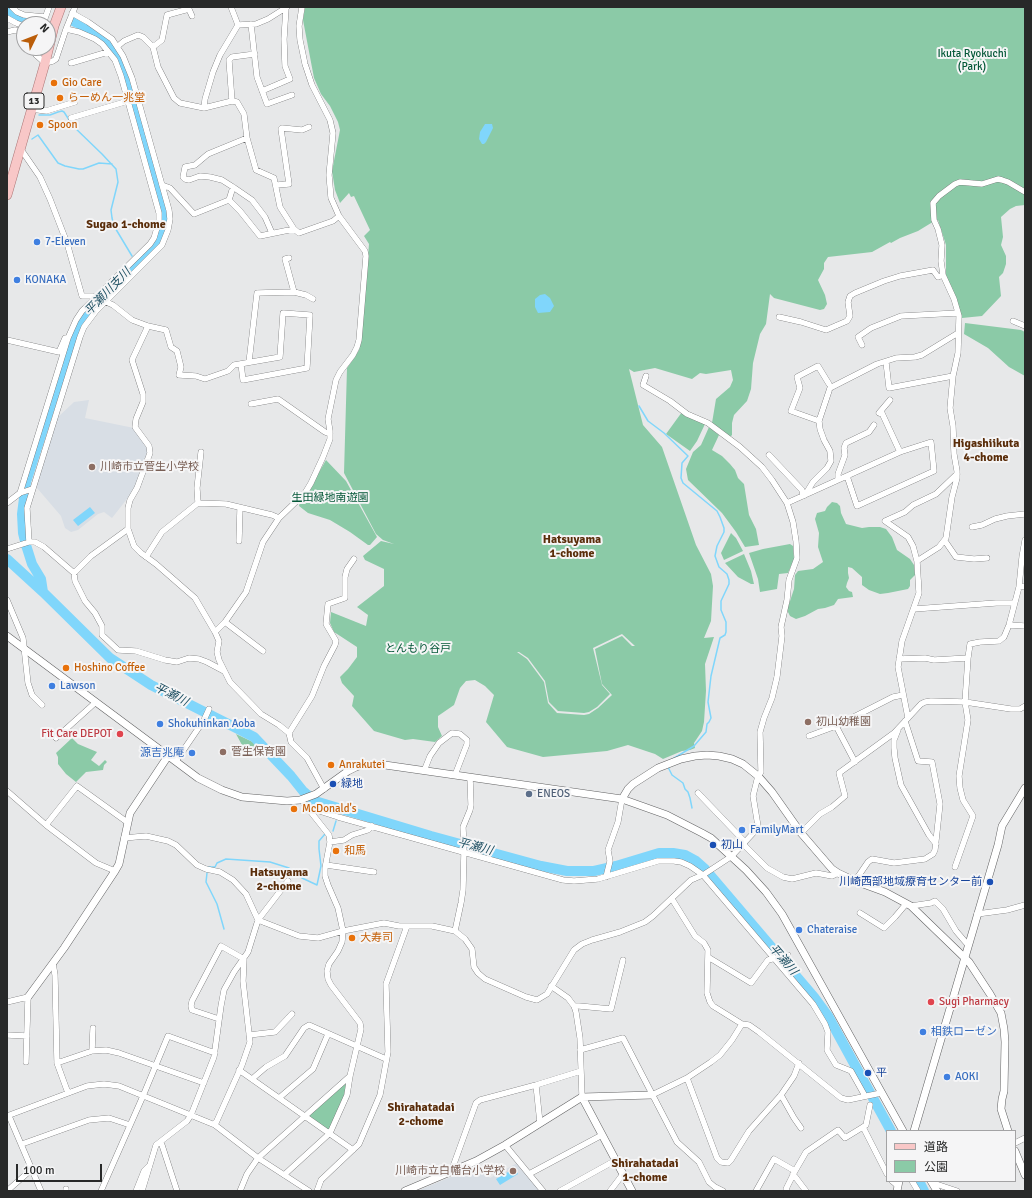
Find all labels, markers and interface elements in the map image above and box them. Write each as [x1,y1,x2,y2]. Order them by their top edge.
north arrow [16,16,56,56]
text: N [37,21,52,35]
park label: Ikuta Ryokuchi (Park) [937,47,1007,73]
place label: Gio Care [62,76,102,90]
marker: Gio Care [49,78,59,88]
place label: らーめん一兆堂 [68,91,145,105]
road number: 13 [24,93,44,109]
marker: らーめん一兆堂 [55,93,65,103]
place label: Spoon [48,118,77,132]
marker: Spoon [35,120,45,130]
district label: Sugao 1-chome [86,218,166,232]
place label: 7-Eleven [45,235,86,249]
marker: 7-Eleven [32,237,42,247]
water label: 平瀬川支川 [82,265,134,319]
place label: KONAKA [25,273,66,287]
marker: KONAKA [12,275,22,285]
district label: Higashiikuta 4-chome [953,437,1019,465]
place label: 川崎市立菅生小学校 [100,460,199,474]
marker: 川崎市立菅生小学校 [87,462,97,472]
park label: 生田緑地南遊園 [292,491,368,505]
district label: Hatsuyama 1-chome [543,533,601,561]
park label: とんもり谷戸 [385,642,451,656]
place label: Hoshino Coffee [74,661,145,675]
marker: Hoshino Coffee [61,663,71,673]
place label: Lawson [60,679,96,693]
water label: 平瀬川 [152,680,190,710]
marker: Lawson [47,681,57,691]
place label: 初山幼稚園 [816,715,871,729]
place label: Shokuhinkan Aoba [168,717,255,731]
marker: 初山幼稚園 [803,717,813,727]
marker: Shokuhinkan Aoba [155,719,165,729]
place label: Fit Care DEPOT [41,727,112,741]
marker: Fit Care DEPOT [115,729,125,739]
place label: 菅生保育園 [231,745,286,759]
place label: 源吉兆庵 [140,746,184,760]
marker: 菅生保育園 [218,747,228,757]
marker: 源吉兆庵 [187,748,197,758]
place label: Anrakutei [339,758,385,772]
marker: Anrakutei [326,760,336,770]
place label: 緑地 [341,777,363,791]
marker: 緑地 [328,779,338,789]
place label: ENEOS [537,787,570,801]
marker: ENEOS [524,789,534,799]
place label: McDonald's [302,802,357,816]
marker: McDonald's [289,804,299,814]
place label: FamilyMart [750,823,804,837]
marker: FamilyMart [737,825,747,835]
water label: 平瀬川 [456,835,494,859]
place label: 初山 [721,838,743,852]
marker: 初山 [708,840,718,850]
place label: 和馬 [344,844,366,858]
marker: 和馬 [331,846,341,856]
district label: Hatsuyama 2-chome [250,866,308,894]
place label: 川崎西部地域療育センター前 [839,875,982,889]
marker: 川崎西部地域療育センター前 [985,877,995,887]
place label: Chateraise [807,923,857,937]
marker: Chateraise [794,925,804,935]
place label: 大寿司 [360,931,393,945]
marker: 大寿司 [347,933,357,943]
water label: 平瀬川 [766,942,800,978]
place label: Sugi Pharmacy [939,995,1009,1009]
marker: Sugi Pharmacy [926,997,936,1007]
place label: 相鉄ローゼン [931,1025,997,1039]
marker: 相鉄ローゼン [918,1027,928,1037]
place label: 平 [876,1066,887,1080]
marker: 平 [863,1068,873,1078]
place label: AOKI [955,1070,979,1084]
marker: AOKI [942,1072,952,1082]
district label: Shirahatadai 2-chome [387,1101,455,1129]
legend [886,1130,1016,1182]
text: 道路 [924,1140,948,1155]
scale bar [18,1156,104,1182]
district label: Shirahatadai 1-chome [611,1157,679,1185]
text: 公園 [924,1160,948,1175]
text: 100 m [23,1163,55,1178]
place label: 川崎市立白幡台小学校 [395,1164,505,1178]
marker: 川崎市立白幡台小学校 [508,1166,518,1176]

